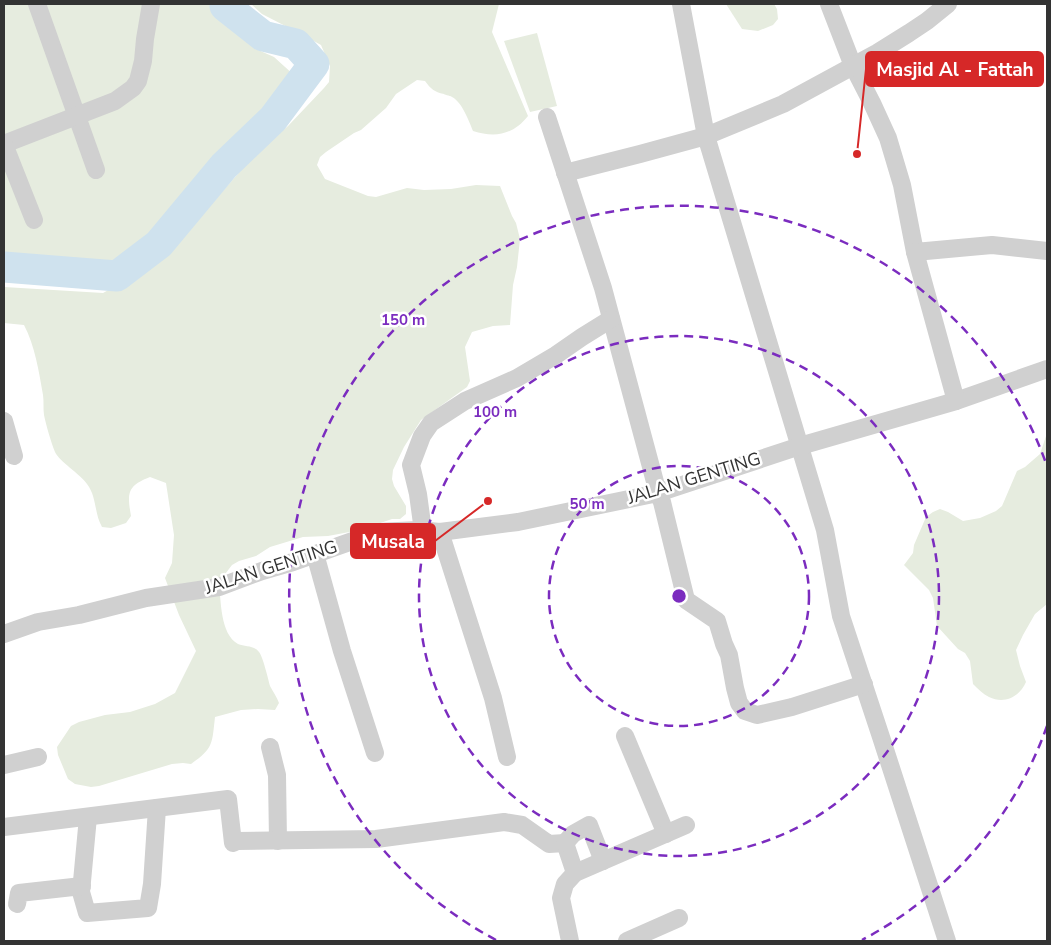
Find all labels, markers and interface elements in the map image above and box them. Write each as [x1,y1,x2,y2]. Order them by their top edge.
callout: Masjid Al - Fattah [866,52,1043,86]
text: Masjid Al - Fattah [876,57,1034,83]
text: 150 m [381,310,425,330]
text: 100 m [473,402,517,422]
street label: JALAN GENTING [623,446,764,510]
text: 50 m [569,494,605,514]
callout: Musala [351,524,435,558]
text: Musala [361,529,425,555]
street label: JALAN GENTING [201,534,340,600]
centre of rings [670,587,688,605]

